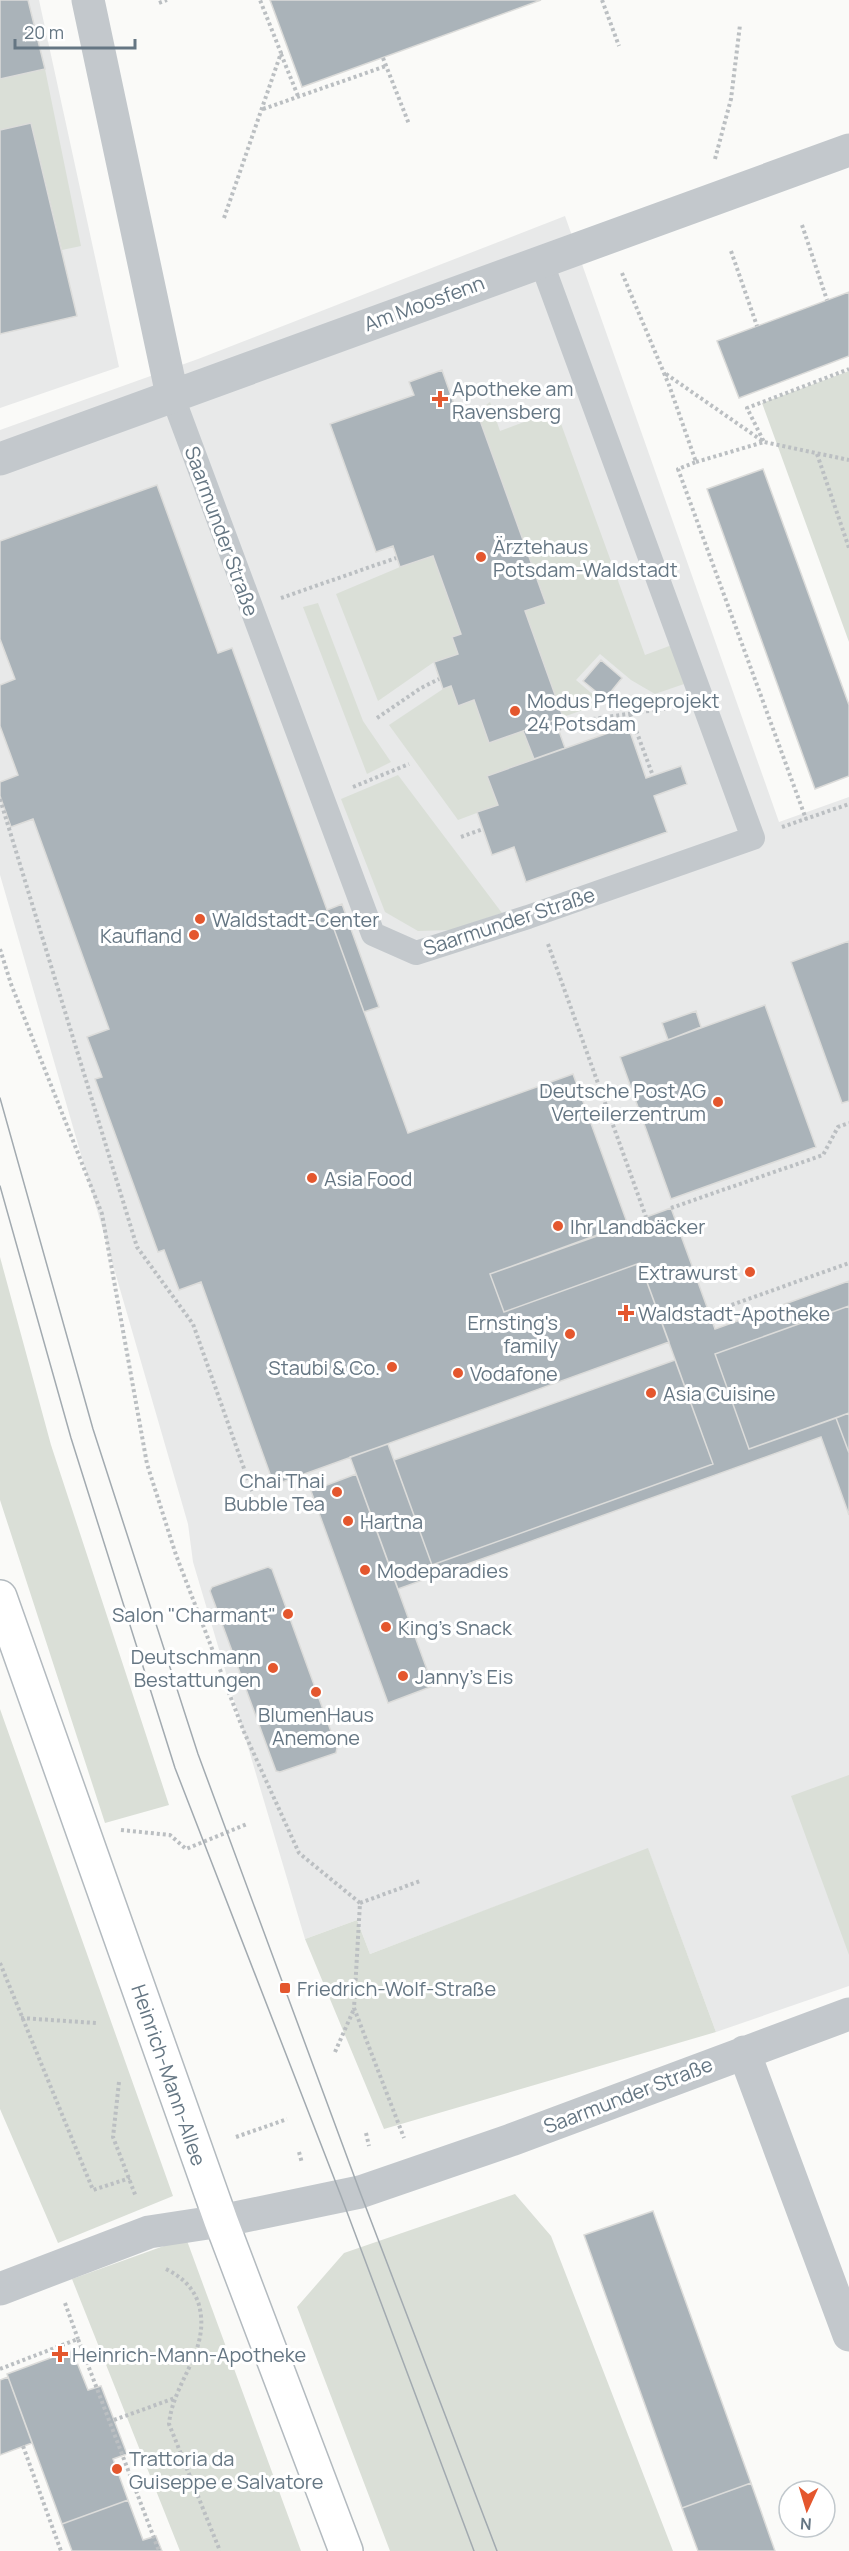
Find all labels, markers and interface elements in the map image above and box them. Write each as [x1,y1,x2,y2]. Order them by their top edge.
scale bar [15,12,135,50]
text: 20 m [24,20,64,44]
street label: Am Moosfenn [360,269,488,337]
place label: Apotheke am Ravensberg [452,375,573,425]
marker: Apotheke am Ravensberg [433,392,447,406]
street label: Saarmunder Straße [179,442,265,620]
place label: Ärztehaus Potsdam-Waldstadt [493,533,678,583]
marker: Ärztehaus Potsdam-Waldstadt [474,550,488,564]
place label: Modus Pflegeprojekt 24 Potsdam [527,687,719,737]
marker: Modus Pflegeprojekt 24 Potsdam [508,704,522,718]
street label: Saarmunder Straße [420,880,598,962]
place label: Waldstadt-Center [212,906,379,933]
marker: Waldstadt-Center [193,912,207,926]
place label: Kaufland [100,922,182,949]
marker: Kaufland [187,928,201,942]
place label: Deutsche Post AG Verteilerzentrum [539,1077,706,1127]
marker: Deutsche Post AG Verteilerzentrum [711,1095,725,1109]
place label: Asia Food [324,1165,412,1192]
marker: Asia Food [305,1171,319,1185]
place label: Ihr Landbäcker [570,1213,705,1240]
marker: Ihr Landbäcker [551,1219,565,1233]
place label: Extrawurst [638,1259,738,1286]
marker: Extrawurst [743,1265,757,1279]
place label: Waldstadt-Apotheke [638,1300,830,1327]
marker: Waldstadt-Apotheke [619,1306,633,1320]
place label: Ernsting's family [467,1309,558,1359]
marker: Ernsting's family [563,1327,577,1341]
place label: Staubi & Co. [268,1354,380,1381]
marker: Staubi & Co. [385,1360,399,1374]
place label: Vodafone [470,1360,558,1387]
marker: Vodafone [451,1366,465,1380]
place label: Asia Cuisine [663,1380,775,1407]
marker: Asia Cuisine [644,1386,658,1400]
place label: Chai Thai Bubble Tea [224,1467,325,1517]
marker: Chai Thai Bubble Tea [330,1485,344,1499]
place label: Hartna [360,1508,423,1535]
marker: Hartna [341,1514,355,1528]
place label: Modeparadies [377,1557,508,1584]
marker: Modeparadies [358,1563,372,1577]
place label: Salon "Charmant" [112,1601,276,1628]
marker: Salon "Charmant" [281,1607,295,1621]
place label: King's Snack [398,1614,513,1641]
marker: King's Snack [379,1620,393,1634]
place label: Deutschmann Bestattungen [131,1643,261,1693]
marker: Deutschmann Bestattungen [266,1661,280,1675]
place label: Janny's Eis [415,1663,513,1690]
marker: Janny's Eis [396,1669,410,1683]
marker: BlumenHaus Anemone [309,1685,323,1699]
place label: BlumenHaus Anemone [258,1701,374,1751]
place label: Friedrich-Wolf-Straße [297,1975,496,2002]
street label: Heinrich-Mann-Allee [125,1981,213,2169]
marker: Friedrich-Wolf-Straße [278,1981,292,1995]
street label: Saarmunder Straße [540,2050,716,2140]
place label: Heinrich-Mann-Apotheke [72,2341,306,2368]
marker: Heinrich-Mann-Apotheke [53,2347,67,2361]
place label: Trattoria da Guiseppe e Salvatore [129,2445,324,2495]
marker: Trattoria da Guiseppe e Salvatore [110,2462,124,2476]
north arrow [777,2479,837,2539]
text: N [799,2513,812,2535]

